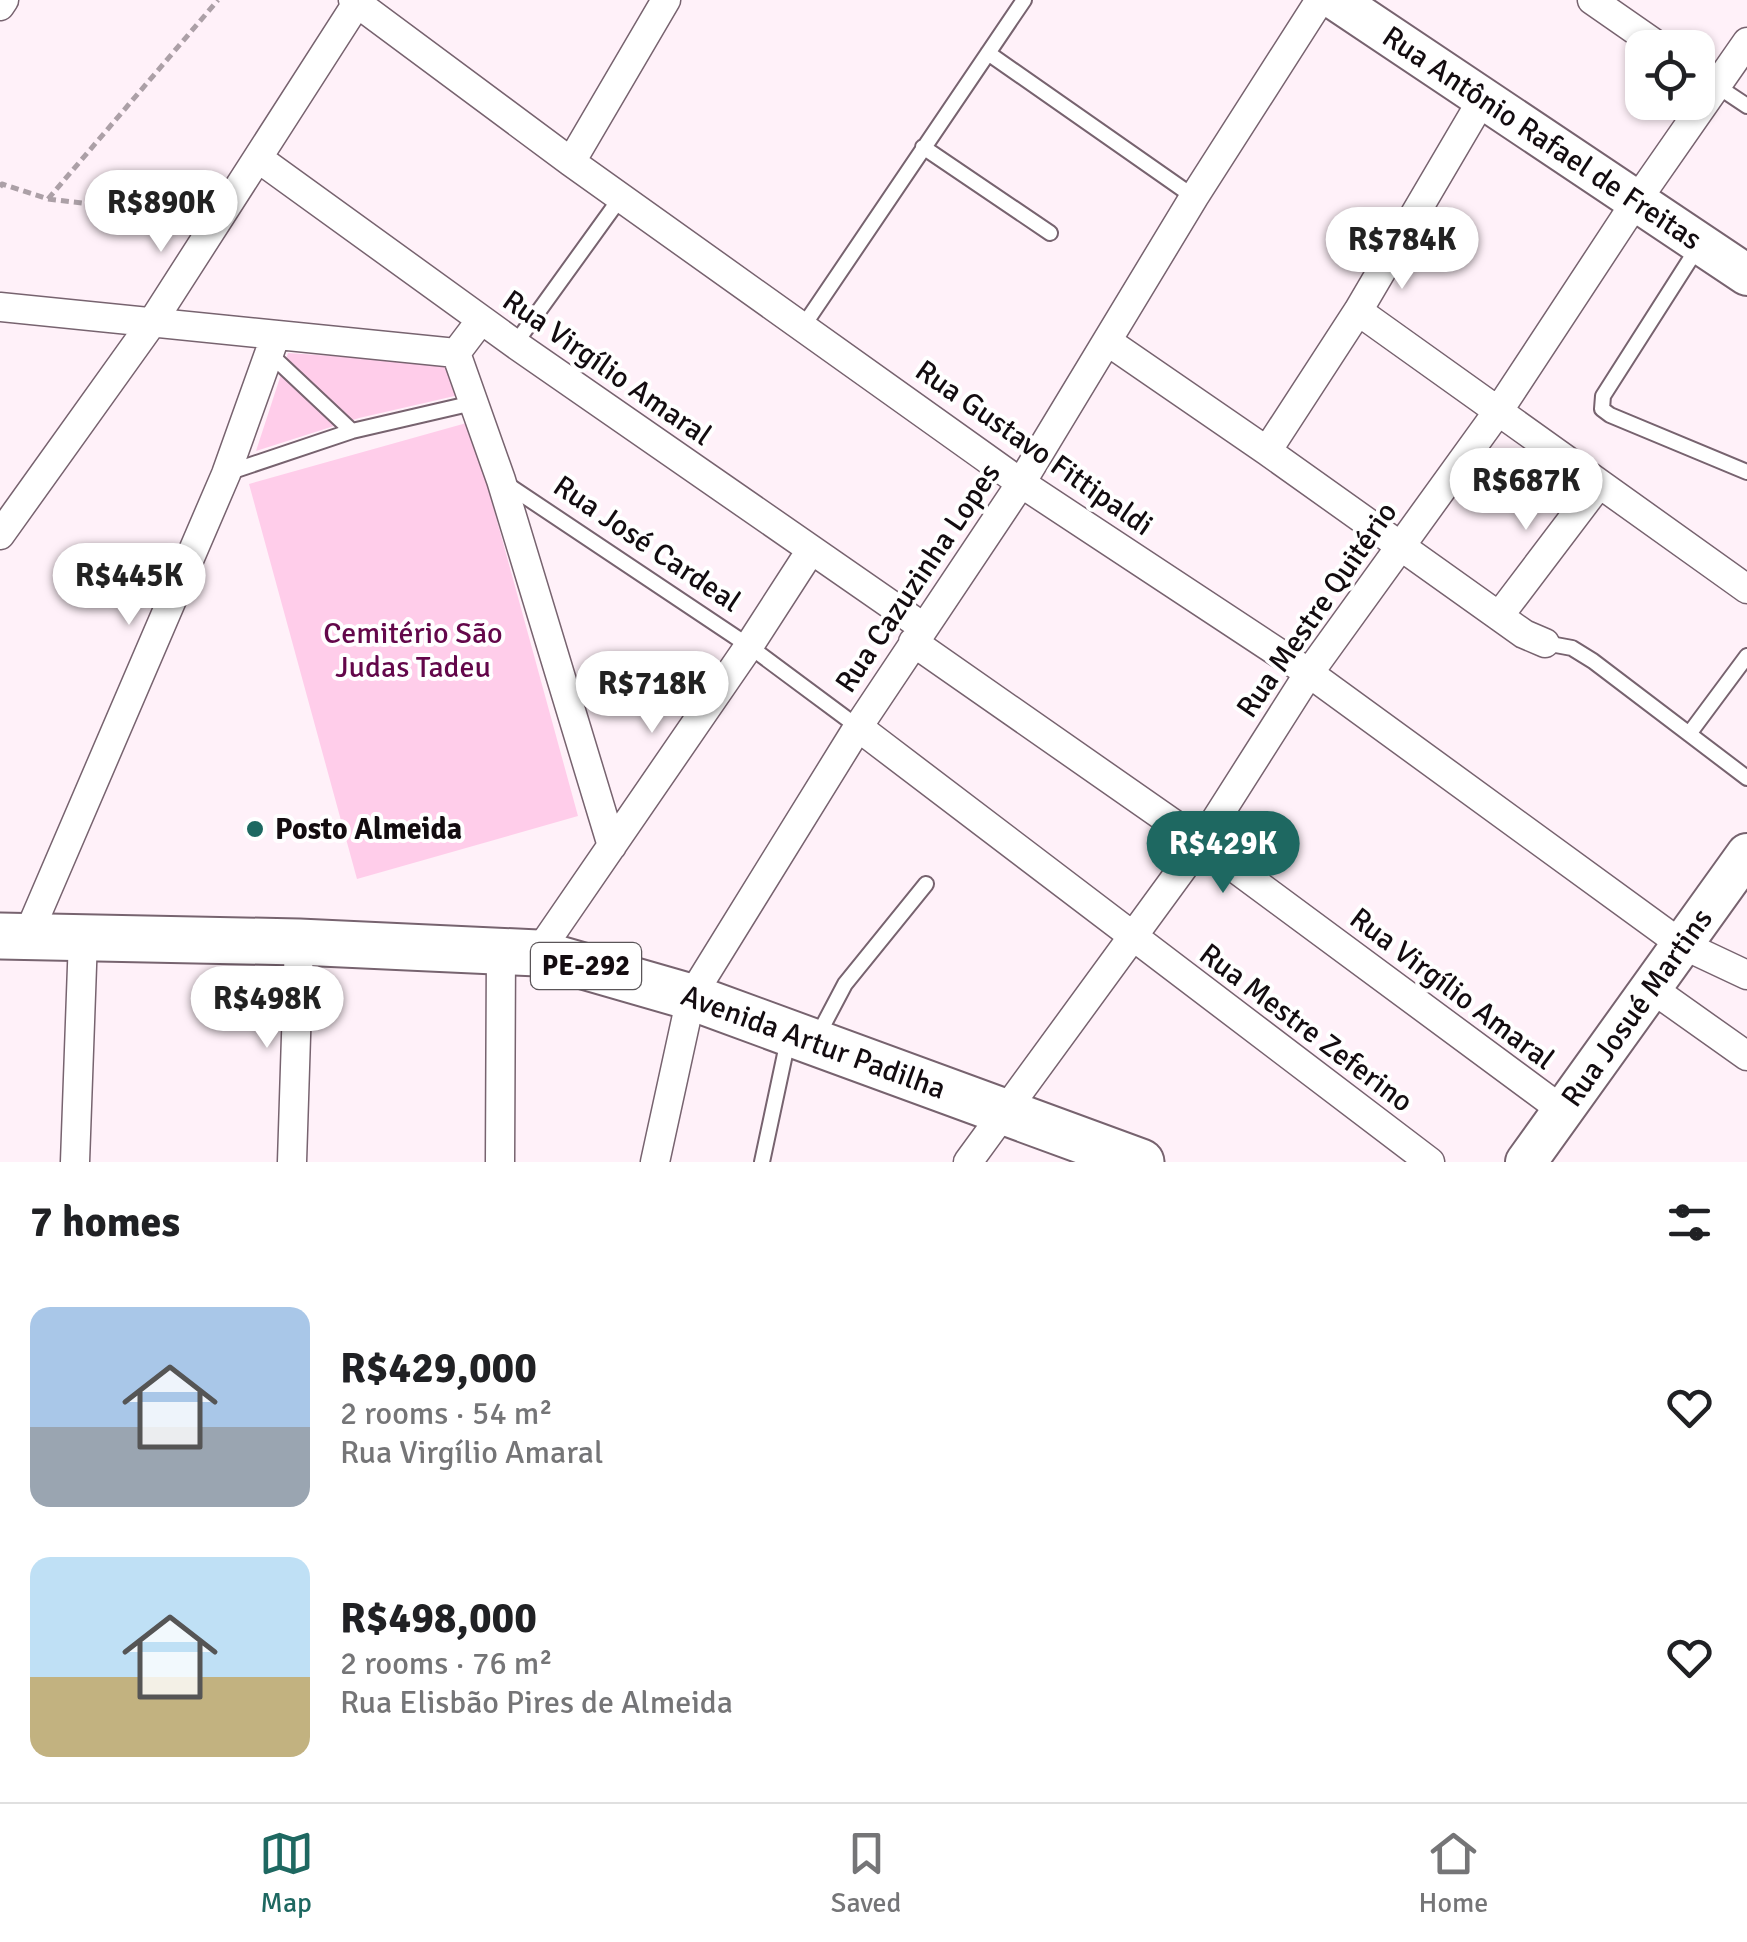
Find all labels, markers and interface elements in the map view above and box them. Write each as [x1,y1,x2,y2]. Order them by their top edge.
street label: Rua Antônio Rafael de Freitas [1375,18,1709,258]
map controls [1625,30,1715,120]
button: locate [1625,30,1715,120]
pin: R$890K [80,170,242,255]
text: R$890K [107,183,215,222]
pin: R$784K [1321,207,1483,292]
text: R$784K [1348,220,1456,259]
street label: Rua Virgílio Amaral [495,282,719,454]
street label: Rua Gustavo Fittipaldi [908,352,1160,544]
pin: R$687K [1445,448,1607,533]
street label: Rua Cazuzinha Lopes [827,456,1009,700]
text: R$687K [1472,461,1580,500]
street label: Rua José Cardeal [546,468,748,620]
street label: Rua Mestre Quitério [1229,495,1405,725]
pin: R$445K [48,543,210,628]
text: R$445K [75,556,183,595]
park label: Cemitério São Judas Tadeu [323,615,503,686]
pin: R$718K [571,651,733,736]
text: R$718K [598,664,706,703]
place label: Posto Almeida [275,811,462,848]
pin: R$429K [1142,811,1304,896]
marker: Posto Almeida [244,818,266,840]
text: R$429K [1169,824,1277,863]
street label: Rua Virgílio Amaral [1342,900,1562,1078]
street label: Rua Josué Martins [1553,901,1720,1114]
street label: Rua Mestre Zeferino [1192,936,1420,1120]
road number: PE-292 [531,943,641,989]
pin: R$498K [186,966,348,1051]
street label: Avenida Artur Padilha [676,977,951,1107]
text: R$498K [213,979,321,1018]
icon: filters [1662,1195,1717,1250]
text: 7 homes [30,1197,180,1248]
text: R$429,000 [340,1343,537,1394]
icon: home [110,1347,230,1467]
icon: heart [1662,1380,1717,1435]
text: 2 rooms · 54 m² [340,1394,553,1433]
text: Rua Virgílio Amaral [340,1433,603,1472]
text: R$498,000 [340,1593,537,1644]
icon: home [110,1597,230,1717]
icon: heart [1662,1630,1717,1685]
text: 2 rooms · 76 m² [340,1644,553,1683]
text: Rua Elisbão Pires de Almeida [340,1683,733,1722]
tab: Map [259,1826,314,1920]
tab: Saved [831,1826,901,1920]
tab: Home [1419,1826,1488,1920]

